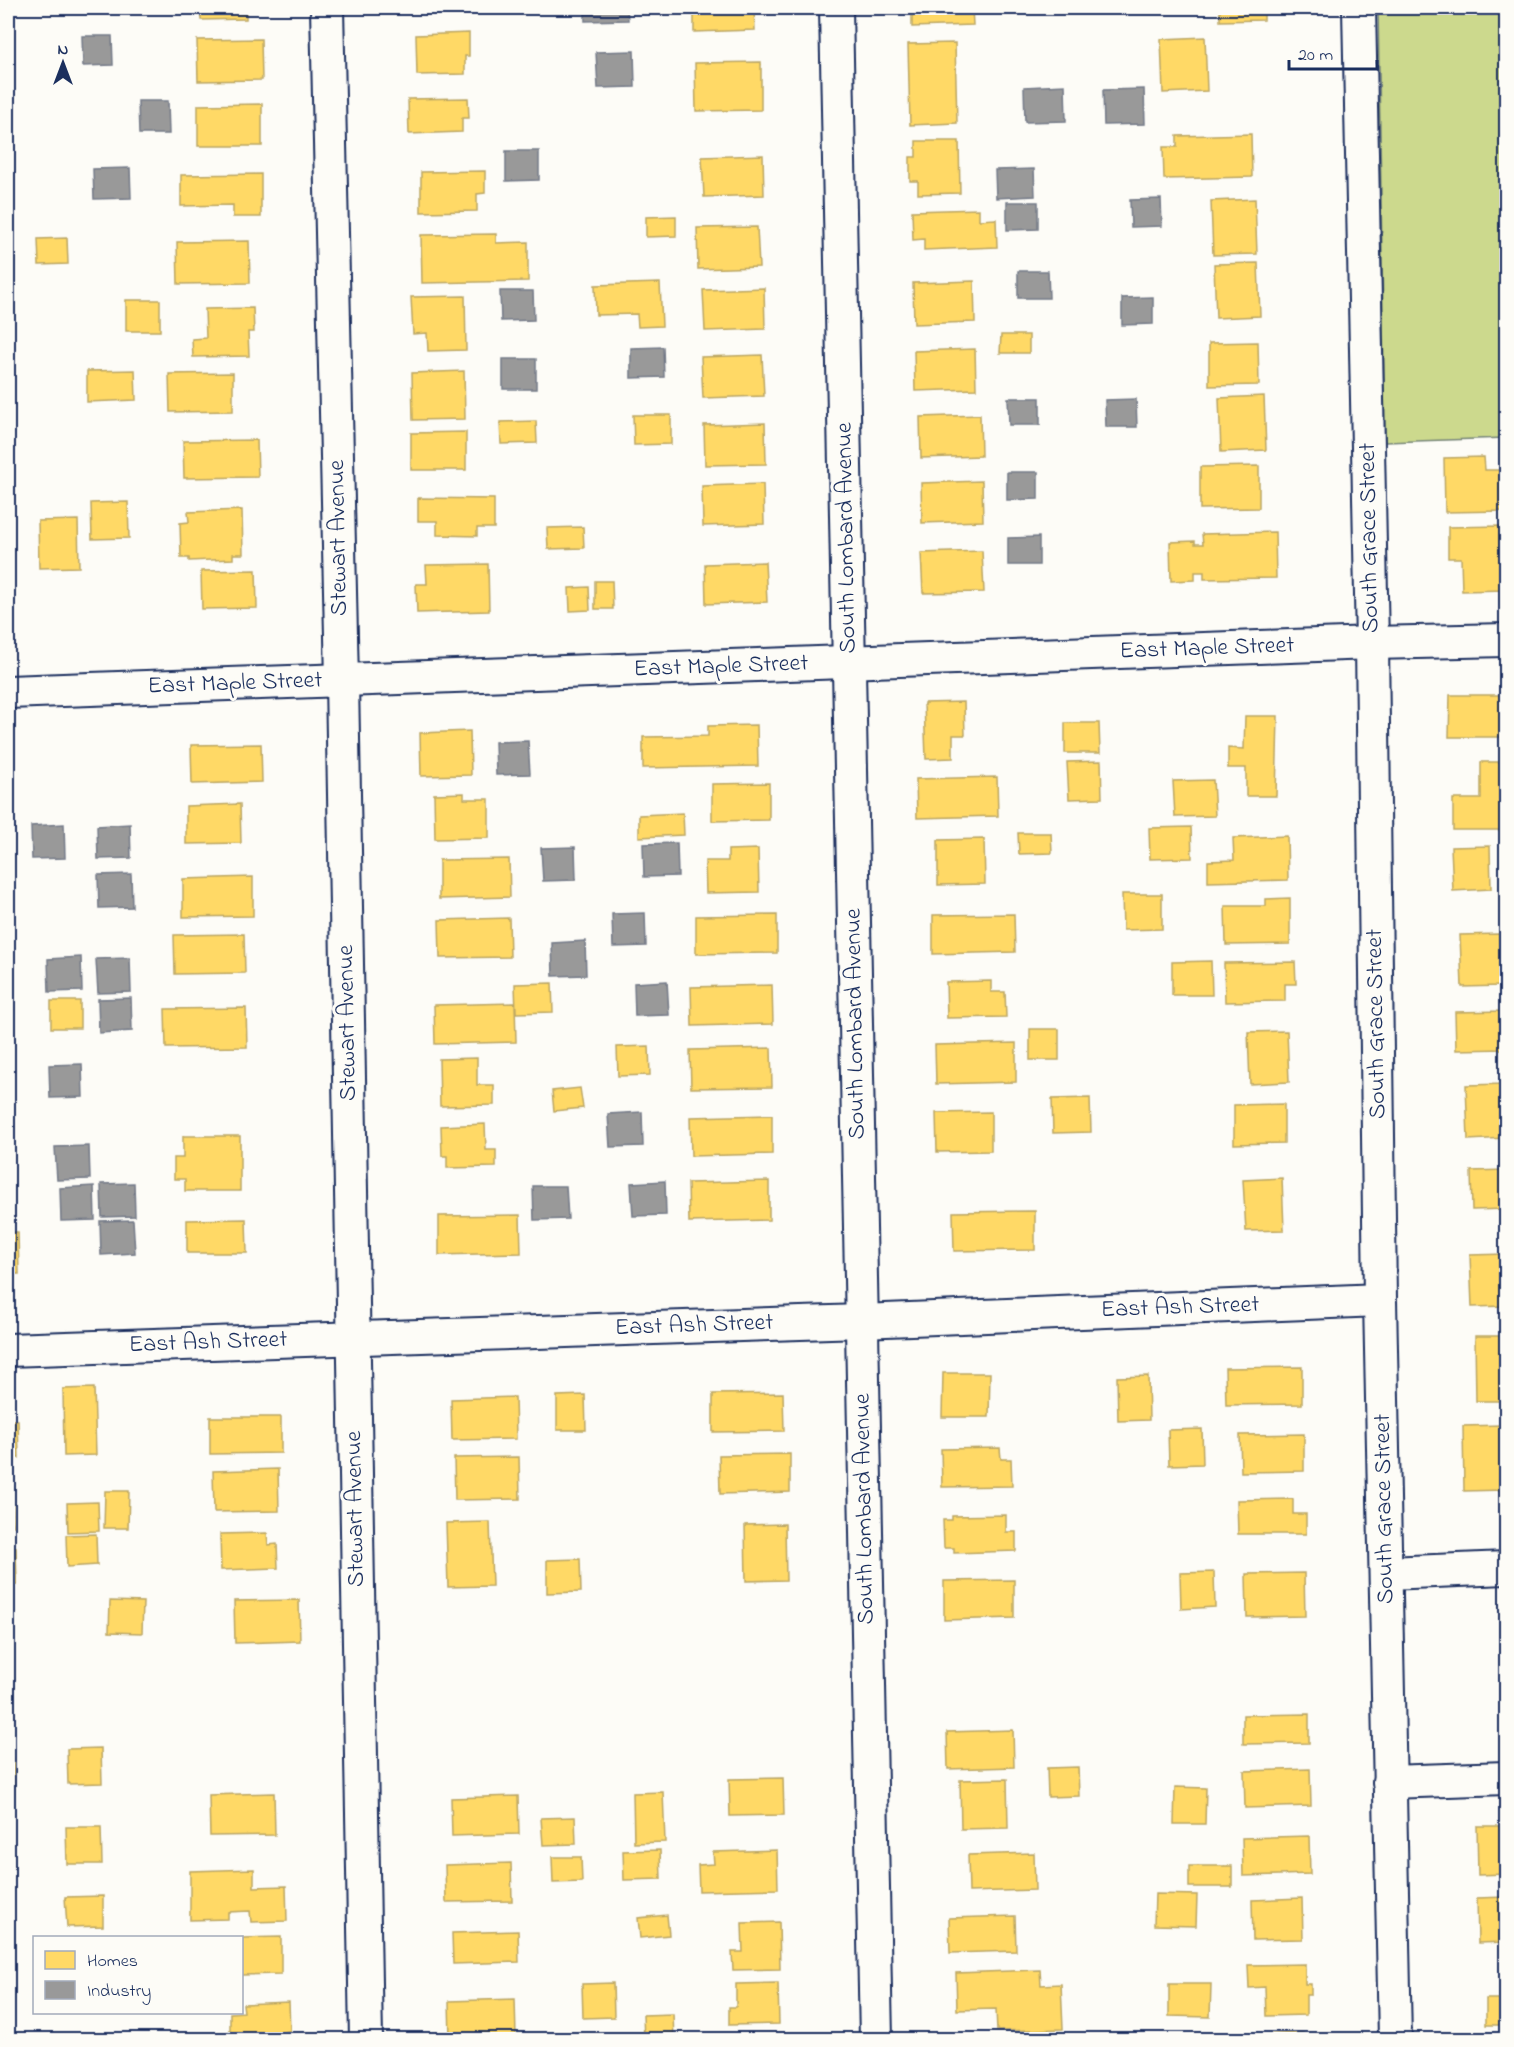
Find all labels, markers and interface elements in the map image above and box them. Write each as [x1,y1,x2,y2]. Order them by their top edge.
north arrow [33,33,93,93]
scale bar [1289,33,1378,71]
text: N [58,38,69,62]
text: 20 m [1298,43,1333,69]
street label: South Lombard Avenue [827,422,867,654]
street label: South Grace Street [1351,443,1389,633]
street label: Stewart Avenue [320,459,358,616]
street label: East Maple Street [1119,628,1295,670]
street label: East Maple Street [633,646,809,688]
street label: East Maple Street [147,663,323,705]
street label: South Lombard Avenue [836,908,876,1140]
street label: South Grace Street [1358,929,1396,1119]
street label: Stewart Avenue [329,944,367,1101]
street label: East Ash Street [1100,1288,1260,1328]
street label: East Ash Street [614,1306,774,1346]
street label: East Ash Street [128,1323,288,1363]
street label: South Lombard Avenue [845,1393,885,1625]
street label: South Grace Street [1366,1414,1404,1604]
street label: Stewart Avenue [337,1430,375,1587]
legend [33,1936,243,2014]
text: Homes [87,1949,138,1975]
text: Industry [87,1979,151,2005]

